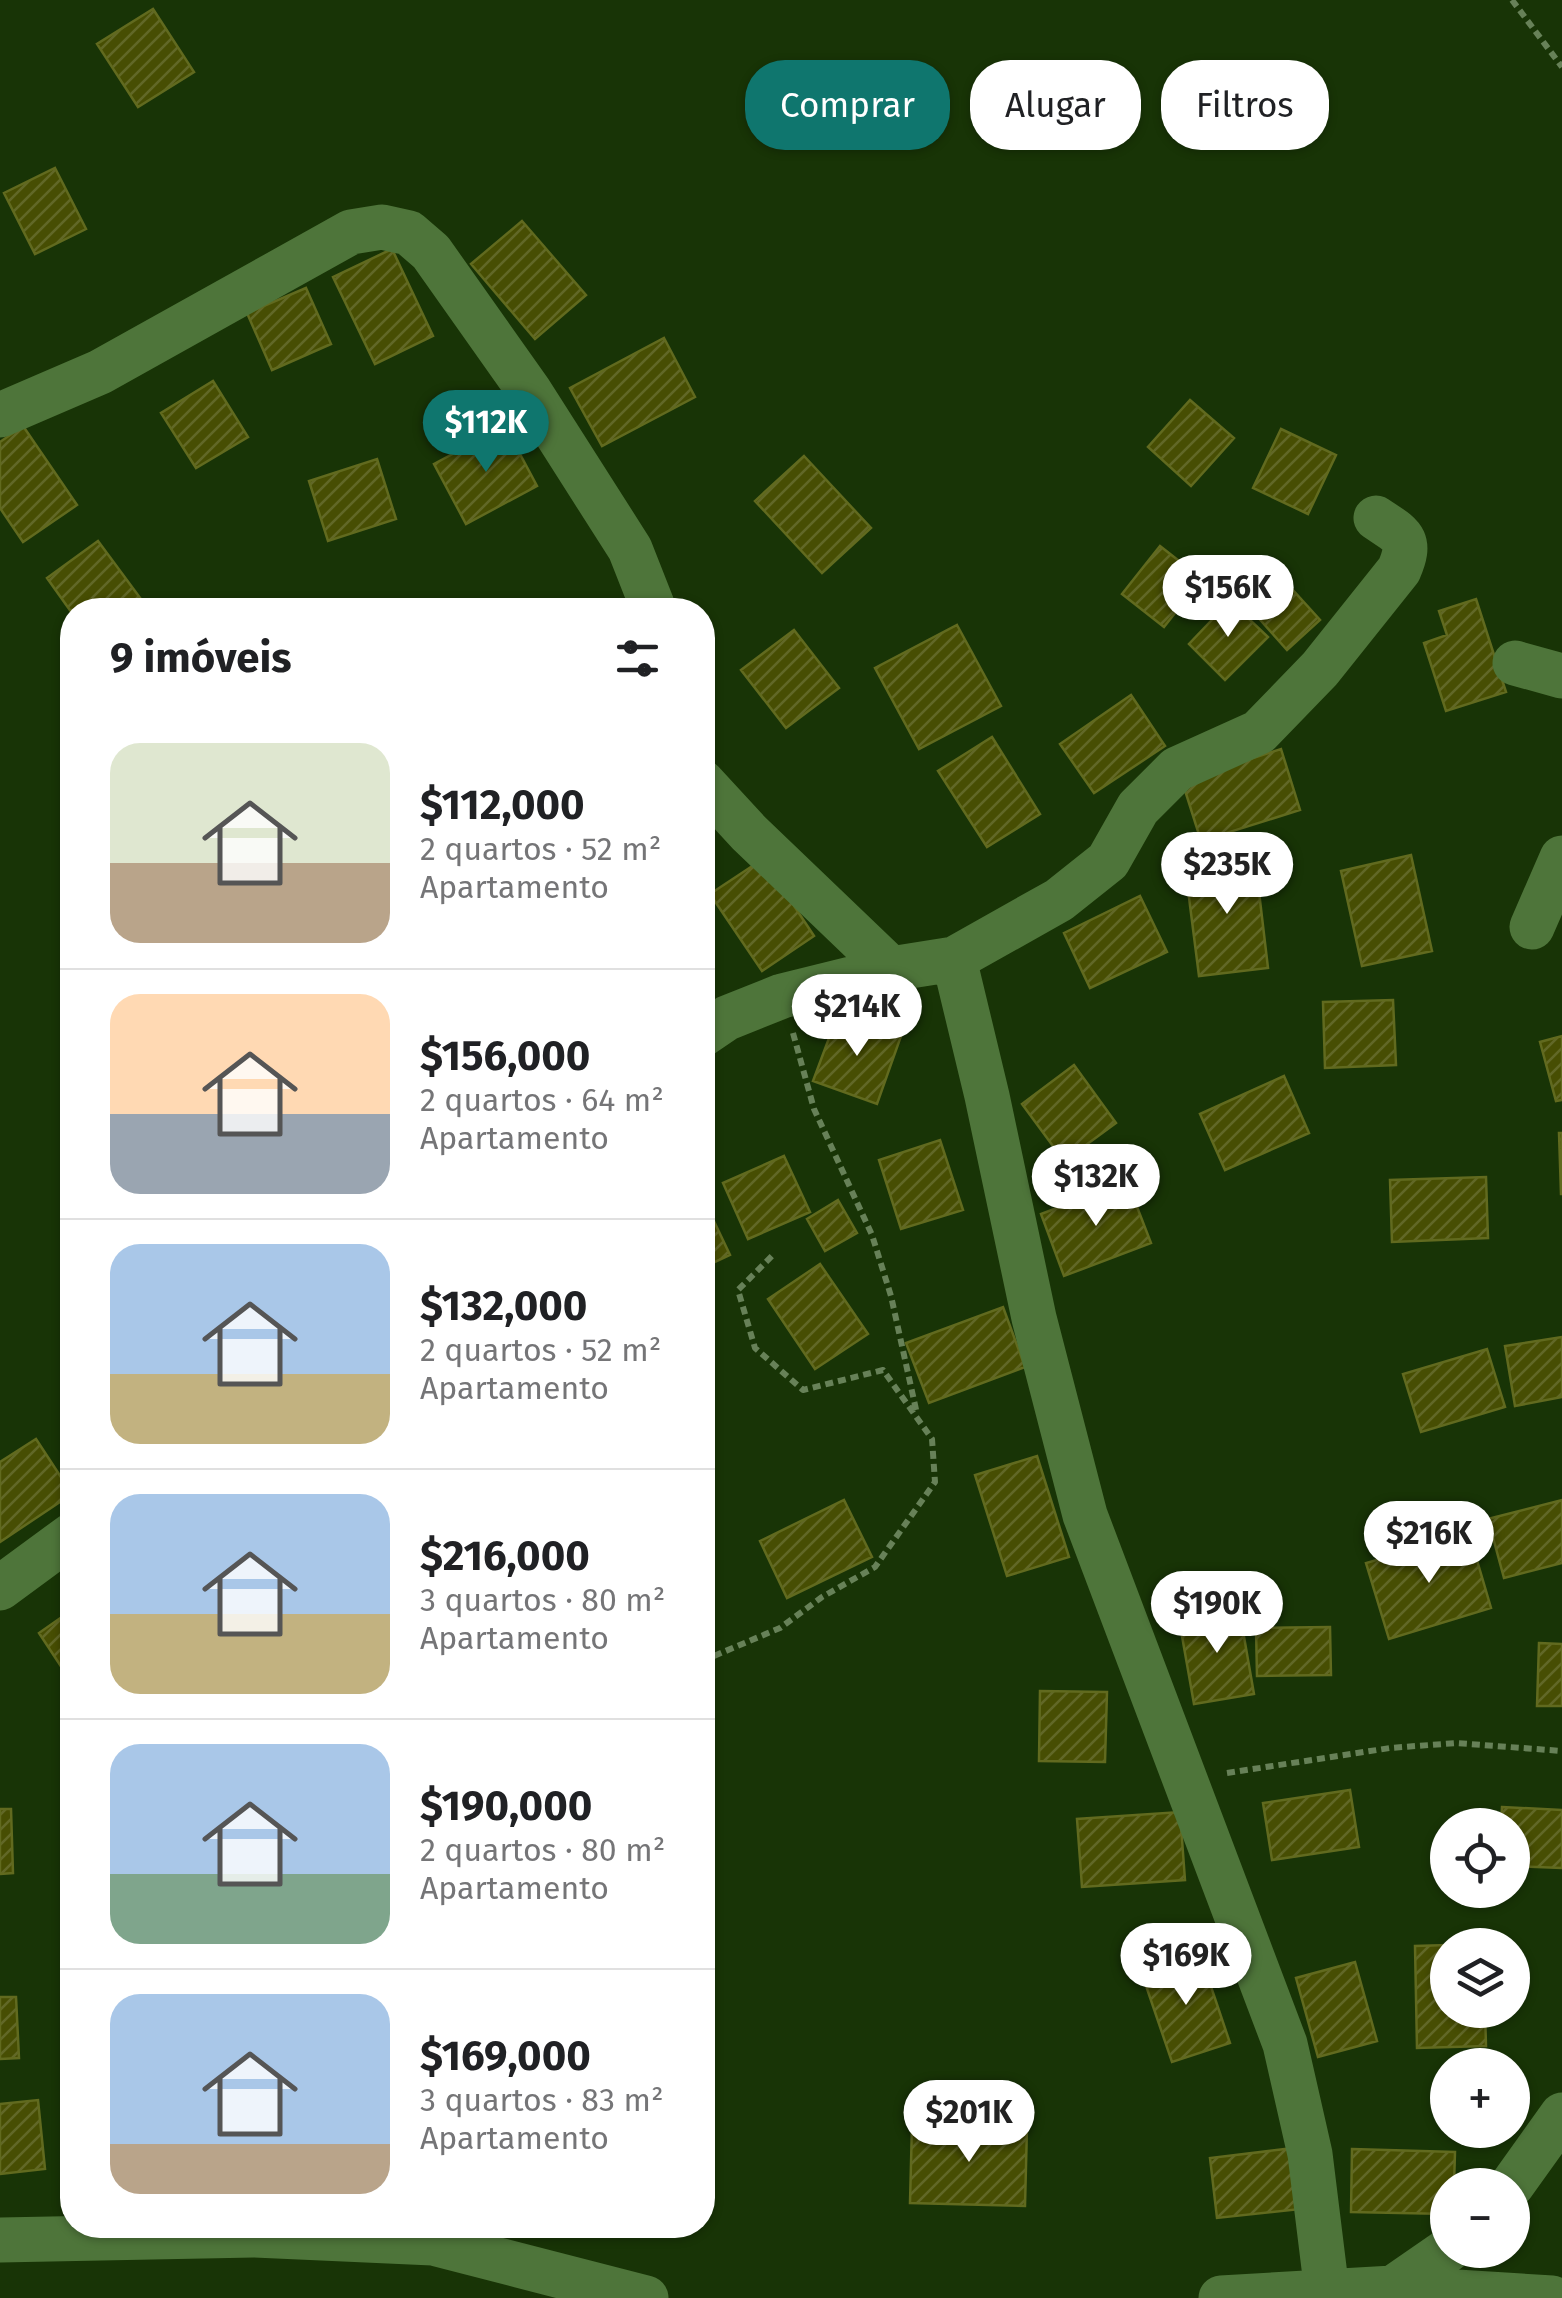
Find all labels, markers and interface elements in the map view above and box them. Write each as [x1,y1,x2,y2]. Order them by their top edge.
chip: Comprar [745,60,950,150]
chip: Alugar [970,60,1141,150]
chip: Filtros [1161,60,1329,150]
pin: $112K [416,390,556,475]
text: $112K [445,403,527,441]
pin: $156K [1158,555,1298,640]
text: $156K [1185,568,1271,606]
icon: filters [610,631,665,686]
text: 9 imóveis [110,633,292,683]
text: $112,000 [420,780,585,830]
icon: home [190,783,310,903]
text: 2 quartos · 52 m² [420,830,661,868]
pin: $235K [1157,832,1297,917]
text: $235K [1183,845,1271,883]
text: Apartamento [420,868,609,906]
pin: $214K [787,974,927,1059]
text: $214K [814,987,900,1025]
text: $156,000 [420,1031,590,1081]
icon: home [190,1034,310,1154]
text: 2 quartos · 64 m² [420,1081,664,1119]
text: Apartamento [420,1119,609,1157]
pin: $132K [1026,1144,1166,1229]
text: $132K [1054,1157,1138,1195]
text: $132,000 [420,1281,587,1331]
icon: home [190,1284,310,1404]
text: 2 quartos · 52 m² [420,1331,661,1369]
text: Apartamento [420,1369,609,1407]
pin: $216K [1359,1501,1499,1586]
text: $216K [1386,1514,1472,1552]
text: $216,000 [420,1531,590,1581]
icon: home [190,1534,310,1654]
pin: $190K [1147,1571,1287,1656]
text: 3 quartos · 80 m² [420,1581,665,1619]
text: $190K [1173,1584,1261,1622]
text: Apartamento [420,1619,609,1657]
text: $190,000 [420,1781,592,1831]
icon: home [190,1784,310,1904]
map controls [1430,1808,1530,2268]
button: locate [1430,1808,1530,1908]
text: 2 quartos · 80 m² [420,1831,665,1869]
text: Apartamento [420,1869,609,1907]
pin: $169K [1116,1923,1256,2008]
button: layers [1430,1928,1530,2028]
text: $169K [1142,1936,1230,1974]
text: $169,000 [420,2031,591,2081]
icon: home [190,2034,310,2154]
button: + [1430,2048,1530,2148]
pin: $201K [899,2080,1039,2165]
text: 3 quartos · 83 m² [420,2081,663,2119]
text: $201K [926,2093,1012,2131]
text: Apartamento [420,2119,609,2157]
button: − [1430,2168,1530,2268]

